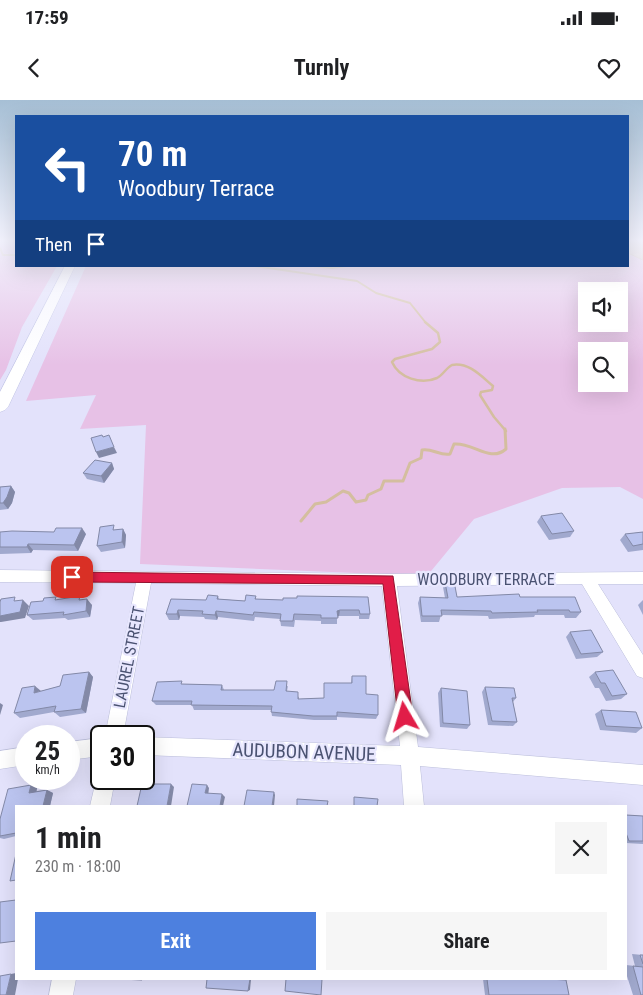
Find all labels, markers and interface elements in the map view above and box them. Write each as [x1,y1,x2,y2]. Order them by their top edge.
text: 17:59 [25,6,69,29]
icon: back [20,54,48,82]
icon: heart [595,54,623,82]
text: Turnly [294,55,349,80]
text: 70 m [118,134,187,175]
icon: left [35,135,100,200]
text: Woodbury Terrace [118,176,274,201]
icon: arrive [82,230,110,258]
text: Then [35,233,72,256]
map controls [578,282,628,392]
button: sound [578,282,628,332]
button: search [578,342,628,392]
pin [51,556,93,598]
icon: arrive [58,563,86,591]
street label: WOODBURY TERRACE [417,570,555,589]
street label: LAUREL STREET [110,605,148,709]
position arrow [378,690,430,742]
speed limit sign: 30 [90,725,155,790]
text: 25 [35,737,60,766]
street label: AUDUBON AVENUE [232,738,376,766]
text: km/h [35,763,60,777]
text: 1 min [35,820,102,855]
button: close [555,822,607,874]
text: 230 m · 18:00 [35,857,121,876]
button: Exit [35,912,316,970]
button: Share [326,912,607,970]

